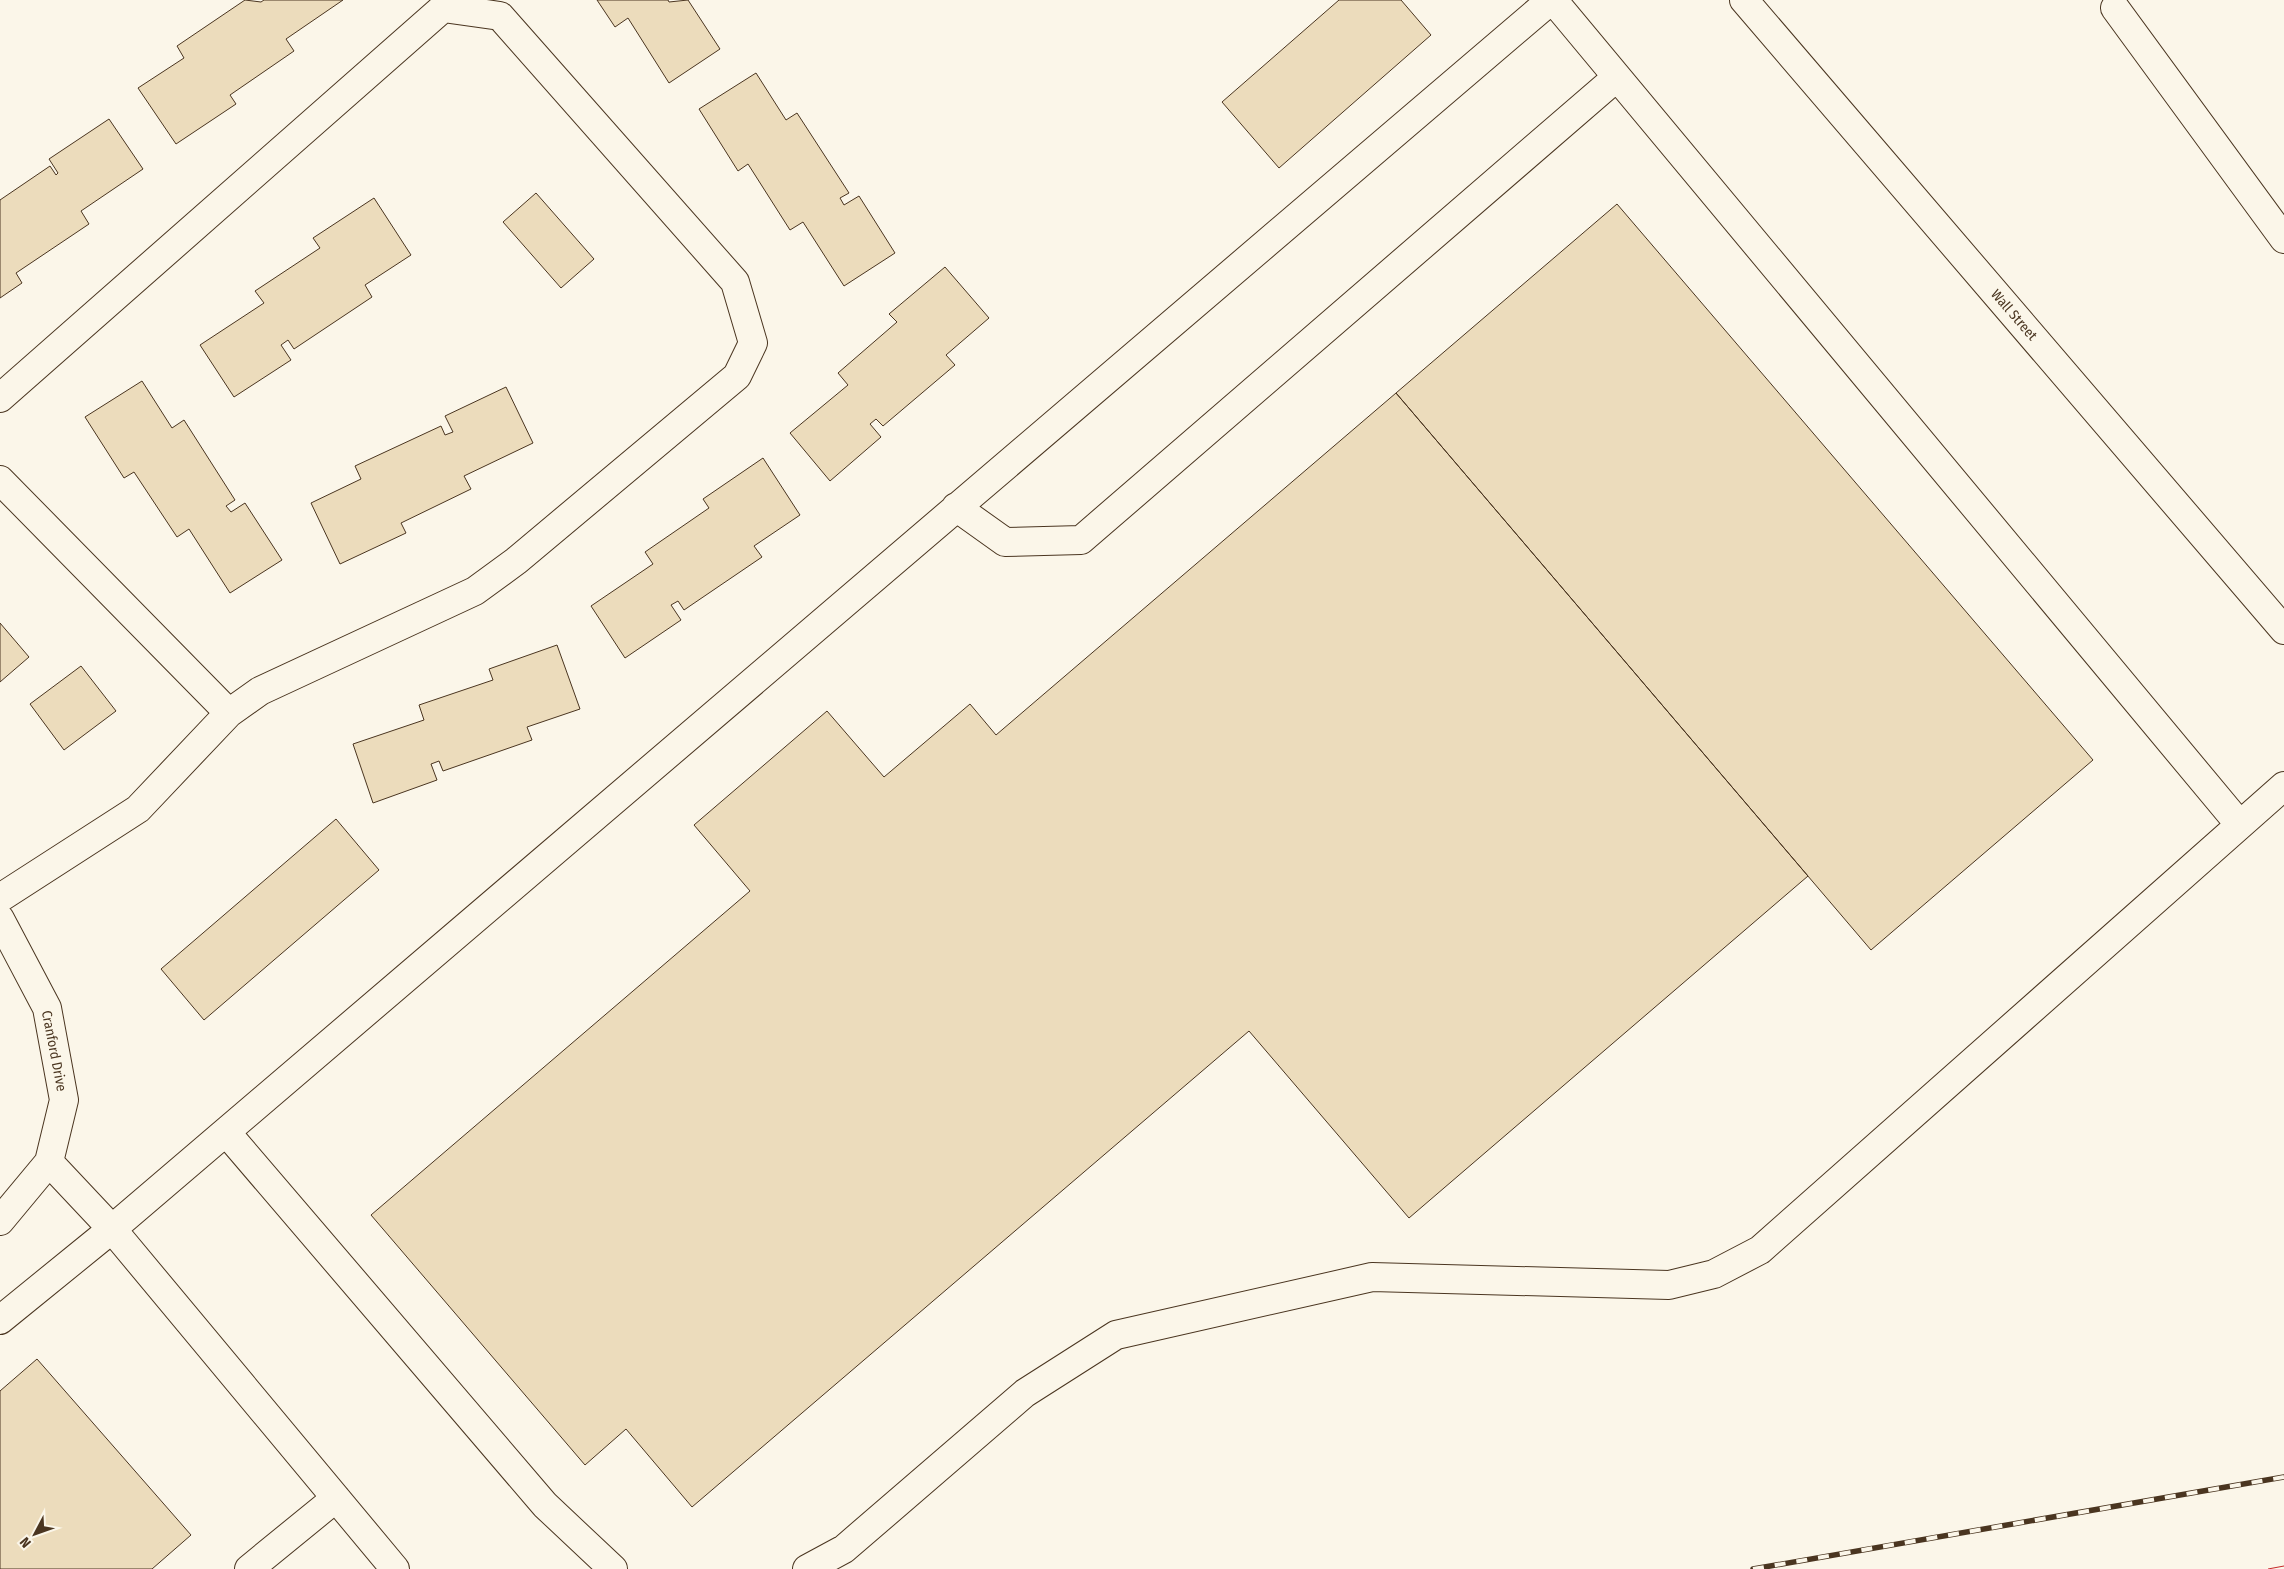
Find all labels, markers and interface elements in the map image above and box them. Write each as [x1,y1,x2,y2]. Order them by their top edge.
street label: Wall Street [1987,286,2041,344]
street label: Cranford Drive [38,1009,70,1093]
north arrow [10,1509,60,1559]
text: N [16,1533,35,1551]

